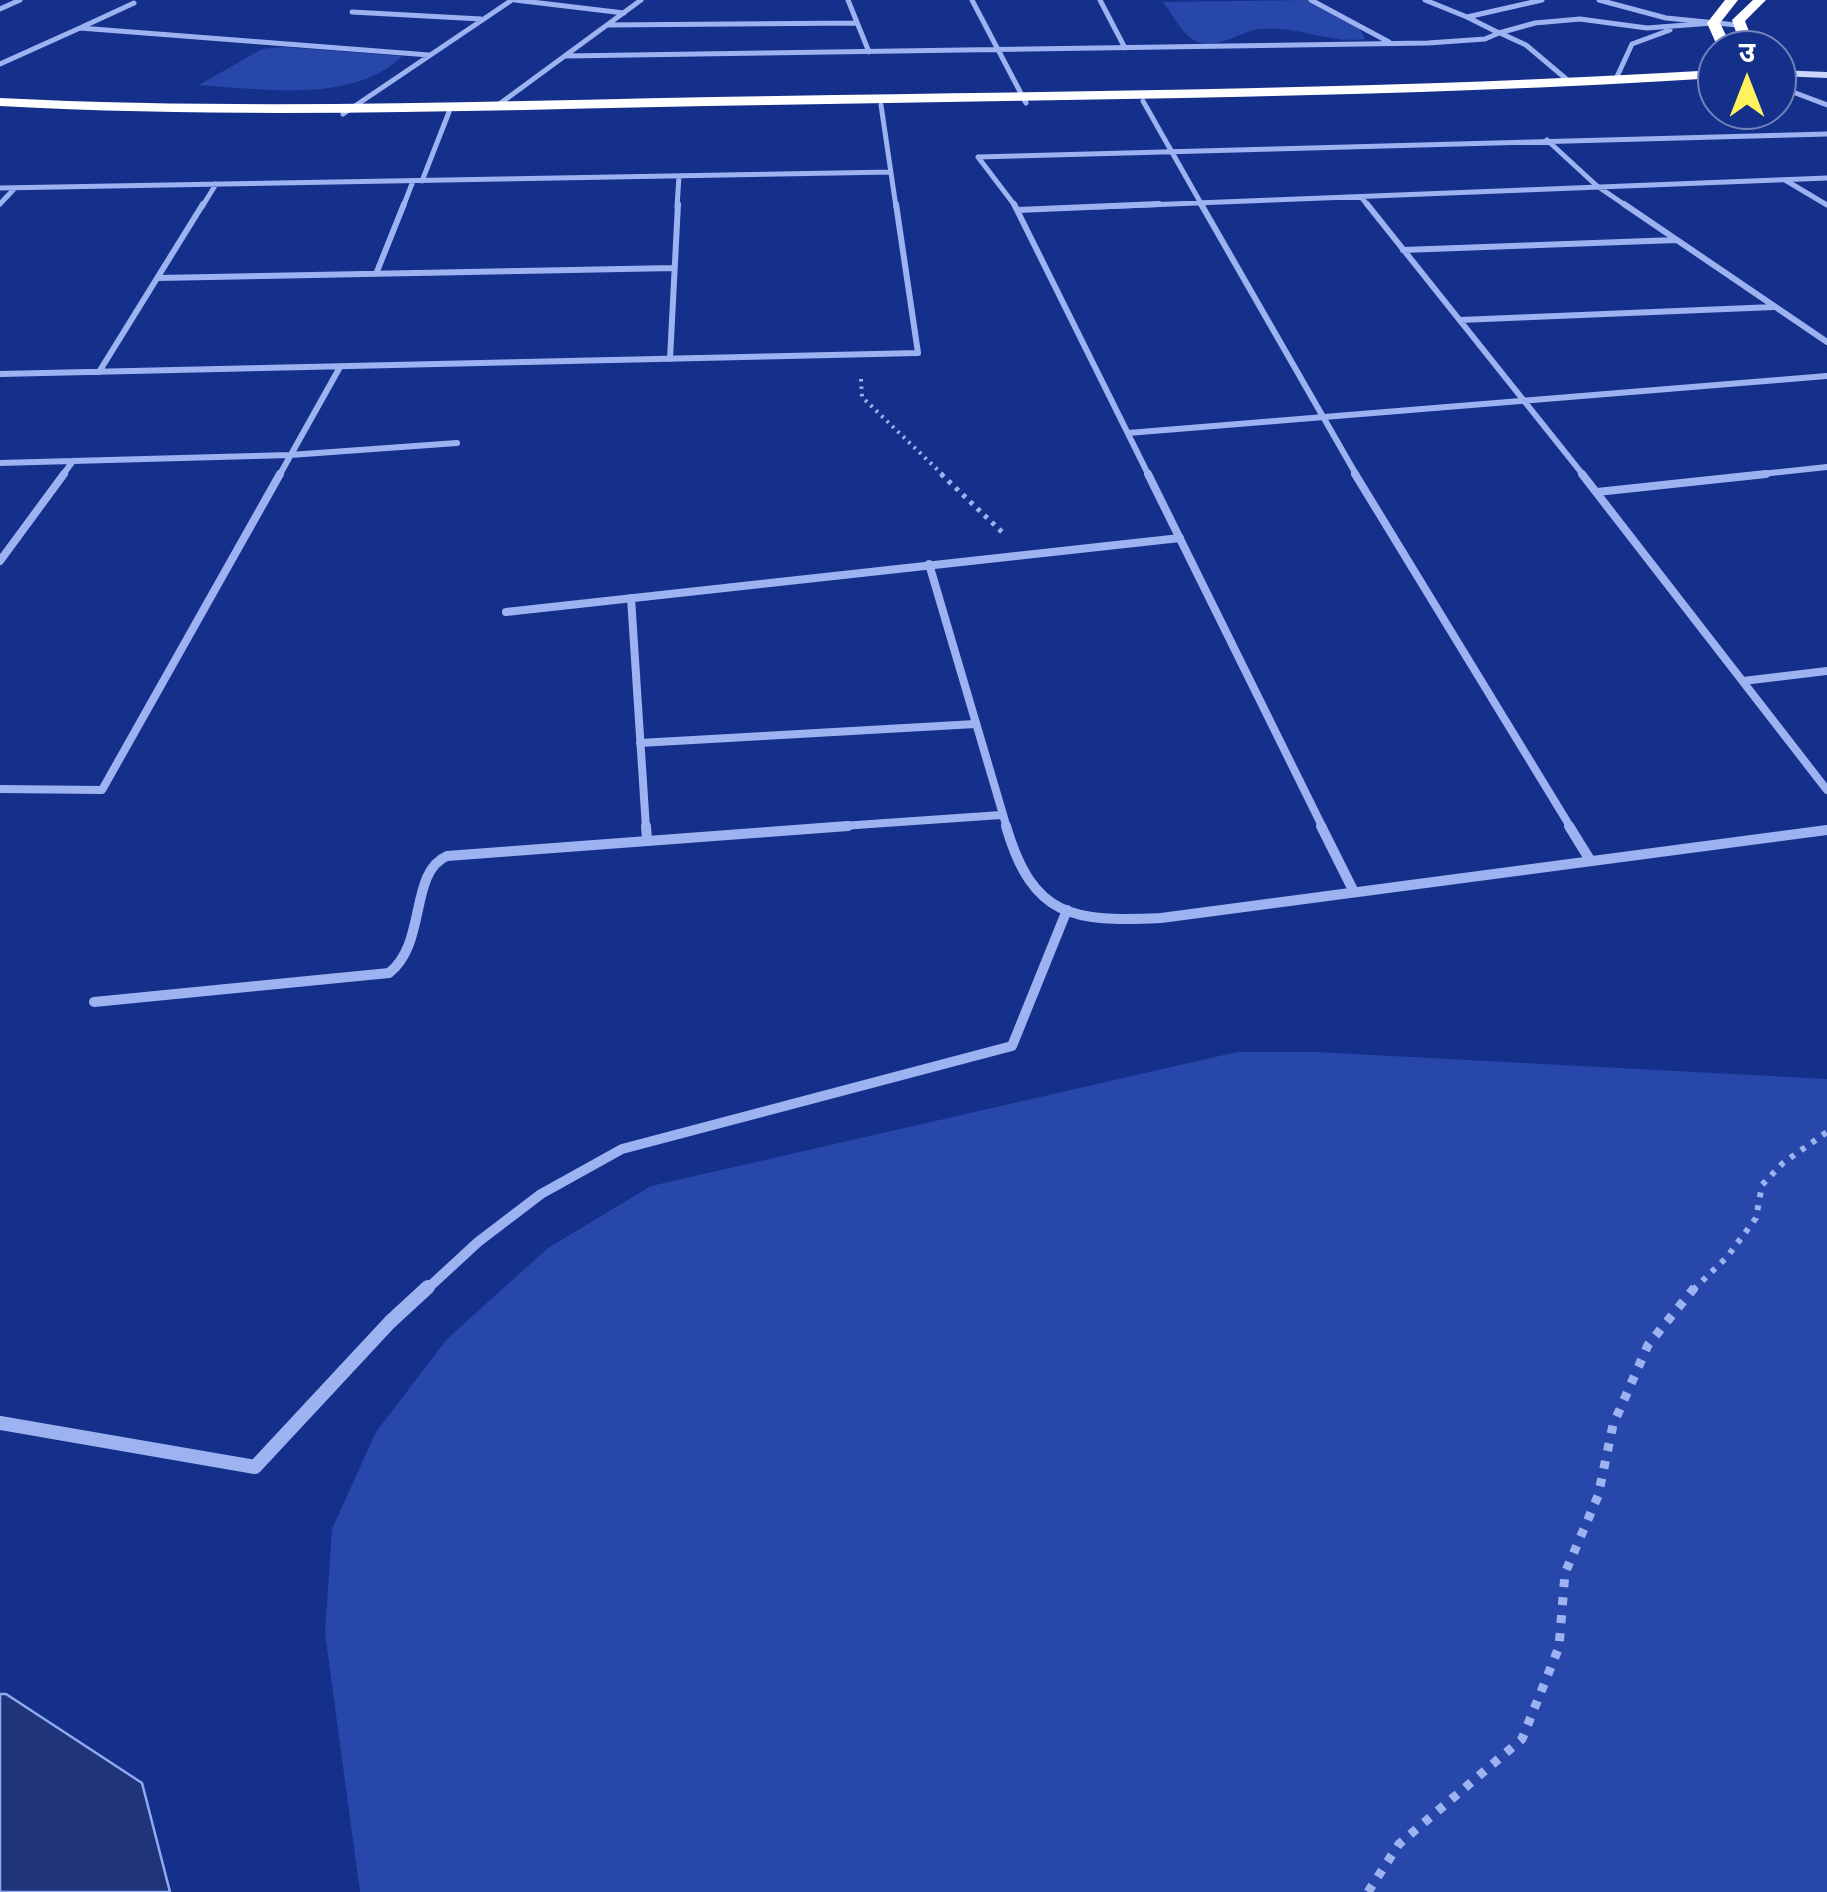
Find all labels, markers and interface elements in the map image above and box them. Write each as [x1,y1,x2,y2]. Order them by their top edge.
north arrow [1697,30,1797,130]
text: उ [1739,35,1755,68]

